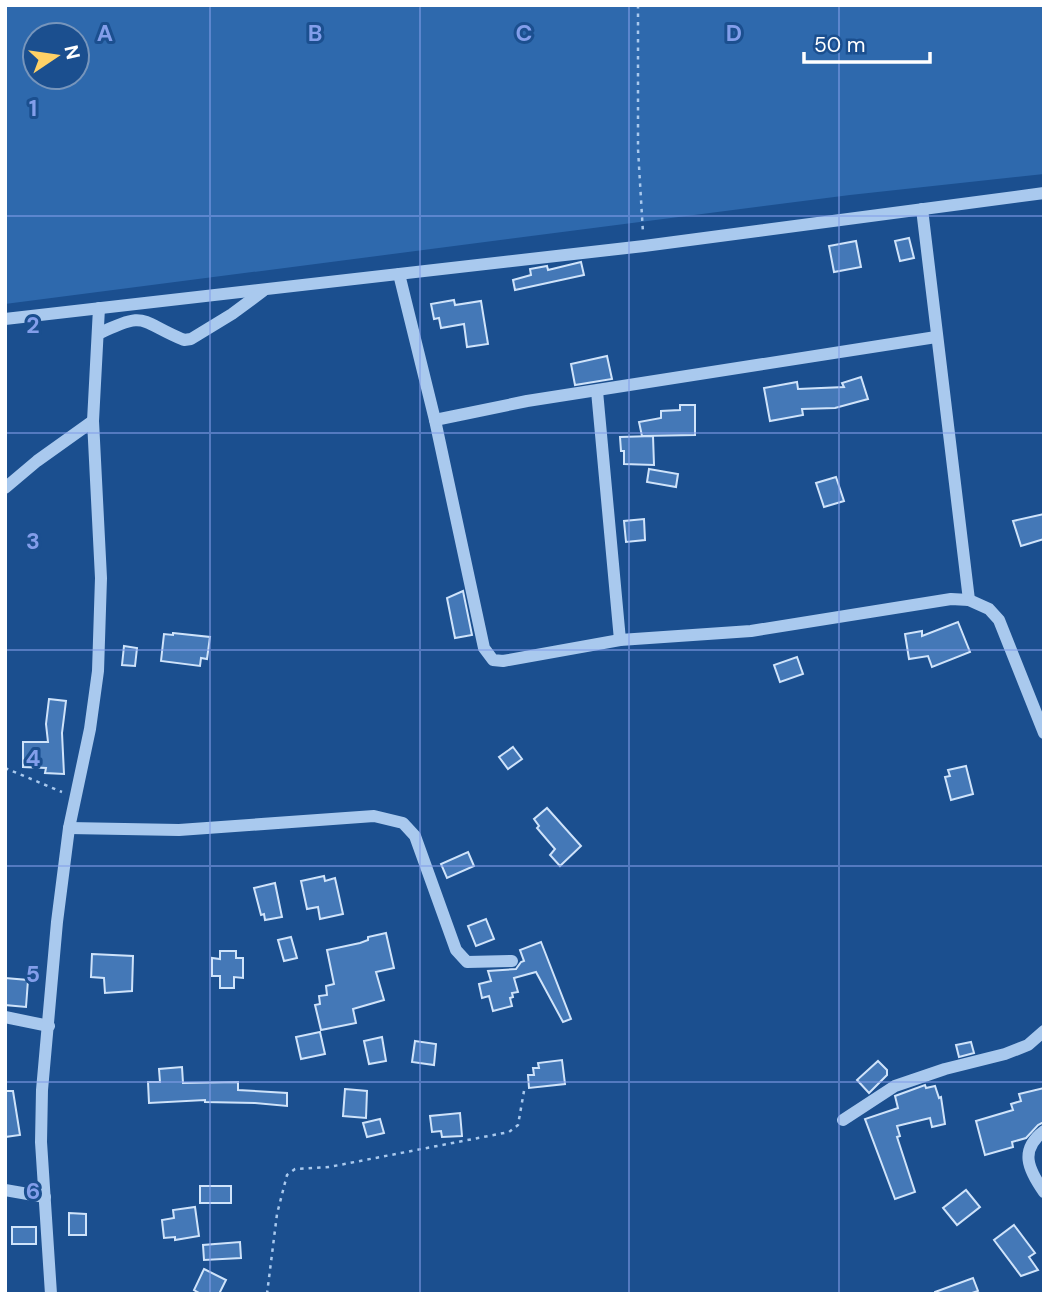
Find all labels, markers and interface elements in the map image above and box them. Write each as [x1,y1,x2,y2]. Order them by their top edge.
text: A [97,18,113,48]
text: B [308,18,322,48]
text: C [516,18,532,48]
text: D [726,18,742,48]
north arrow [21,21,91,91]
scale bar [804,21,930,65]
text: 50 m [814,31,865,59]
text: N [58,43,86,62]
text: 1 [29,93,37,123]
text: 2 [26,310,40,340]
text: 3 [26,526,40,556]
text: 4 [26,743,41,773]
text: 5 [26,959,40,989]
text: 6 [26,1176,40,1206]

